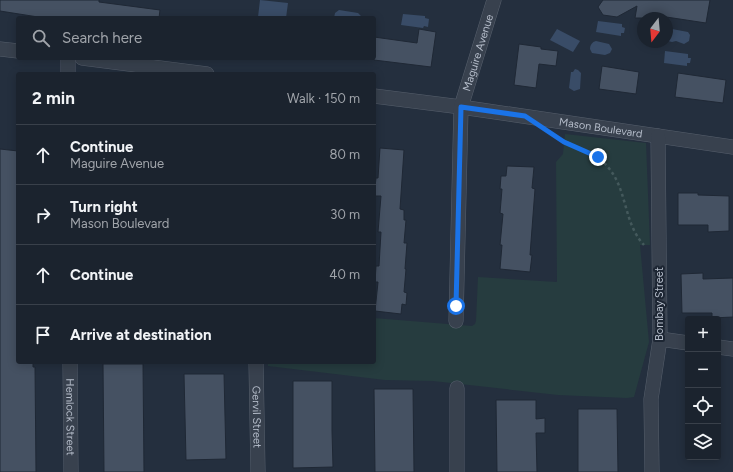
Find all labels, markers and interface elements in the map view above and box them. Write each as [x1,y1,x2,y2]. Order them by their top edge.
north arrow [637,12,673,48]
street label: Maguire Avenue [460,13,496,93]
search box [16,16,376,60]
icon: search [30,27,52,49]
text: Search here [62,29,142,47]
text: 2 min [32,88,75,108]
text: Walk · 150 m [287,91,360,106]
street label: Mason Boulevard [558,115,643,141]
text: Continue [70,138,133,156]
icon: ahead [32,144,54,166]
text: 80 m [329,147,360,162]
route end [589,148,607,166]
text: Maguire Avenue [70,156,164,171]
text: Turn right [70,198,138,216]
icon: right [32,204,54,226]
text: 30 m [330,207,360,222]
text: Mason Boulevard [70,216,169,231]
icon: ahead [32,264,54,286]
text: Continue [70,266,133,284]
text: 40 m [329,267,360,282]
street label: Bombay Street [653,267,666,341]
route start [447,297,465,315]
map controls [685,316,721,460]
button: + [685,316,721,352]
icon: arrive [32,324,54,346]
text: Arrive at destination [70,326,211,344]
button: − [685,352,721,388]
street label: Hemlock Street [63,378,77,456]
street label: Gervil Street [249,386,264,448]
button: locate [685,388,721,424]
button: layers [685,424,721,460]

